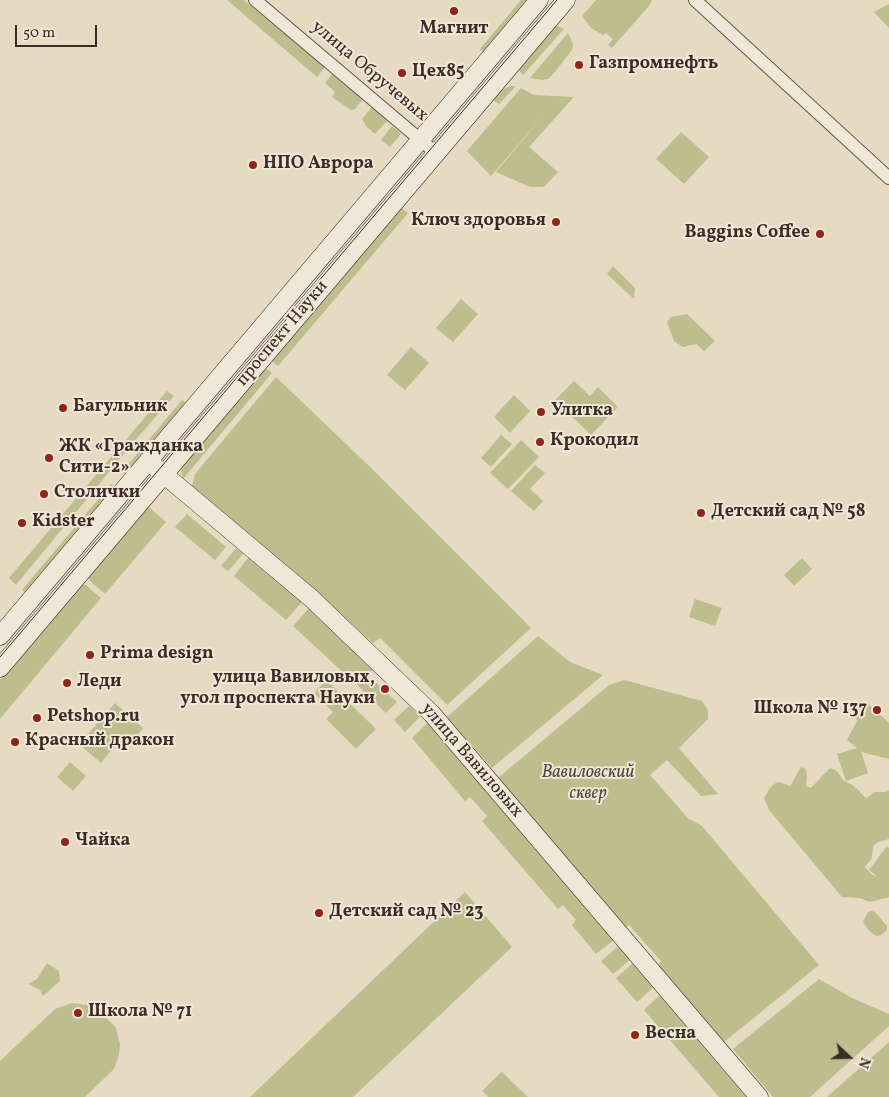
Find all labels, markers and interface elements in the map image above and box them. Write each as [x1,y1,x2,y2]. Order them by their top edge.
marker: Магнит [448,5,460,17]
scale bar [18,15,100,47]
street label: улица Обручевых [306,17,432,127]
place label: Магнит [420,19,488,41]
text: 50 m [23,23,55,44]
place label: Газпромнефть [589,54,718,76]
marker: Газпромнефть [573,59,585,71]
place label: Цех85 [412,62,464,84]
marker: Цех85 [396,67,408,79]
place label: НПО Аврора [263,154,374,176]
marker: НПО Аврора [247,159,259,171]
place label: Ключ здоровья [411,211,546,233]
marker: Ключ здоровья [550,216,562,228]
place label: Baggins Coffee [685,223,810,245]
marker: Baggins Coffee [814,228,826,240]
street label: проспект Науки [232,277,334,391]
place label: Багульник [73,397,167,419]
place label: Улитка [551,401,613,423]
marker: Багульник [57,402,69,414]
marker: Улитка [535,406,547,418]
place label: Крокодил [550,431,639,453]
marker: Крокодил [534,436,546,448]
place label: ЖК «Гражданка Сити-2» [59,437,203,479]
marker: ЖК «Гражданка Сити-2» [43,452,55,464]
place label: Столички [54,483,140,505]
marker: Столички [38,488,50,500]
place label: Детский сад № 58 [711,502,865,524]
marker: Детский сад № 58 [695,507,707,519]
place label: Kidster [32,512,95,534]
marker: Kidster [16,517,28,529]
place label: Prima design [100,644,214,666]
marker: Prima design [84,649,96,661]
place label: улица Вавиловых, угол проспекта Науки [180,668,375,711]
place label: Леди [77,672,122,694]
marker: Леди [61,677,73,689]
marker: улица Вавиловых, угол проспекта Науки [379,683,391,695]
street label: улица Вавиловых [415,699,527,823]
place label: Школа № 137 [754,699,867,721]
marker: Школа № 137 [871,704,883,716]
place label: Petshop.ru [47,707,140,729]
marker: Petshop.ru [31,712,43,724]
place label: Красный дракон [25,731,174,753]
marker: Красный дракон [9,736,21,748]
park label: Вавиловский сквер [541,763,635,806]
place label: Чайка [75,831,130,853]
marker: Чайка [59,836,71,848]
place label: Детский сад № 23 [329,902,483,924]
marker: Детский сад № 23 [313,907,325,919]
place label: Школа № 71 [88,1002,192,1024]
marker: Школа № 71 [72,1007,84,1019]
place label: Весна [645,1024,696,1046]
marker: Весна [629,1029,641,1041]
north arrow [824,1032,874,1082]
text: N [853,1054,874,1071]

